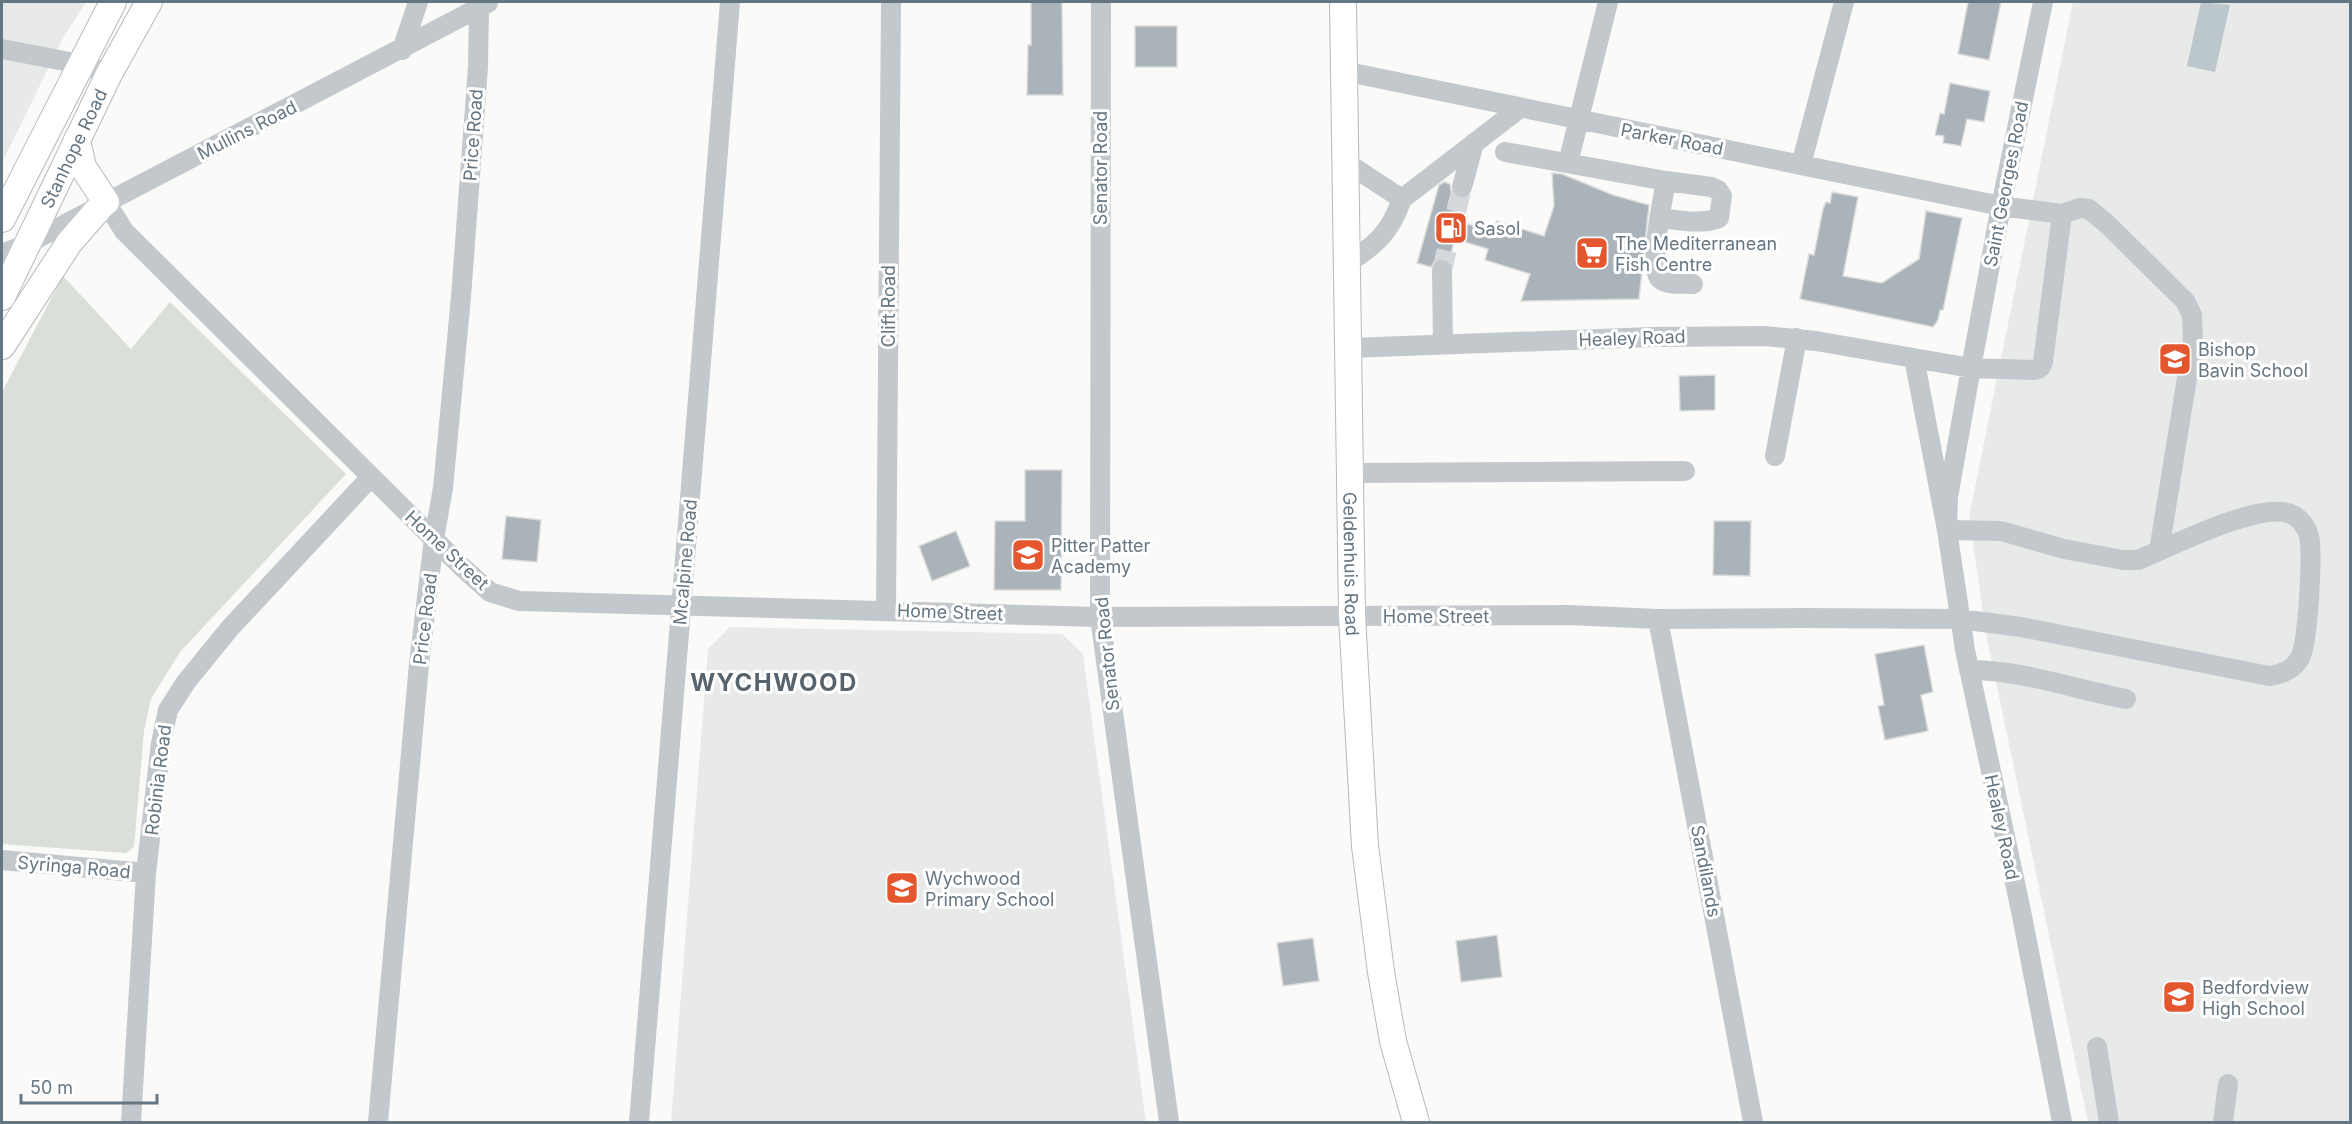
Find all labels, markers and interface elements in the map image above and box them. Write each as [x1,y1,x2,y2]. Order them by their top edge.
street label: Stanhope Road [36,85,111,211]
street label: Price Road [459,88,487,182]
street label: Mullins Road [194,96,300,164]
street label: Saint Georges Road [1980,99,2032,269]
street label: Senator Road [1090,111,1111,225]
street label: Parker Road [1619,119,1725,159]
fuel station icon: Sasol [1433,210,1469,246]
place label: Sasol [1474,218,1520,239]
place label: The Mediterranean Fish Centre [1615,233,1777,275]
supermarket icon: The Mediterranean Fish Centre [1574,235,1610,271]
street label: Clift Road [878,265,899,347]
street label: Healey Road [1578,326,1686,350]
place label: Bishop Bavin School [2198,339,2308,381]
school or university icon: Bishop Bavin School [2157,341,2193,377]
street label: Geldenhuis Road [1340,492,1364,637]
street label: Mcalpine Road [669,498,701,626]
street label: Home Street [401,506,493,594]
place label: Pitter Patter Academy [1051,535,1151,577]
school or university icon: Pitter Patter Academy [1010,537,1046,573]
street label: Price Road [409,572,441,666]
street label: Senator Road [1091,596,1123,712]
street label: Home Street [897,600,1004,624]
street label: Home Street [1383,606,1489,627]
district label: WYCHWOOD [690,668,858,697]
street label: Robinia Road [141,724,175,836]
street label: Healey Road [1981,772,2023,882]
street label: Sandilands [1687,823,1725,919]
street label: Syringa Road [17,852,131,882]
place label: Wychwood Primary School [925,868,1054,910]
school or university icon: Wychwood Primary School [884,870,920,906]
place label: Bedfordview High School [2202,977,2309,1019]
school or university icon: Bedfordview High School [2161,979,2197,1015]
scale bar [21,1067,158,1105]
text: 50 m [30,1077,73,1098]

